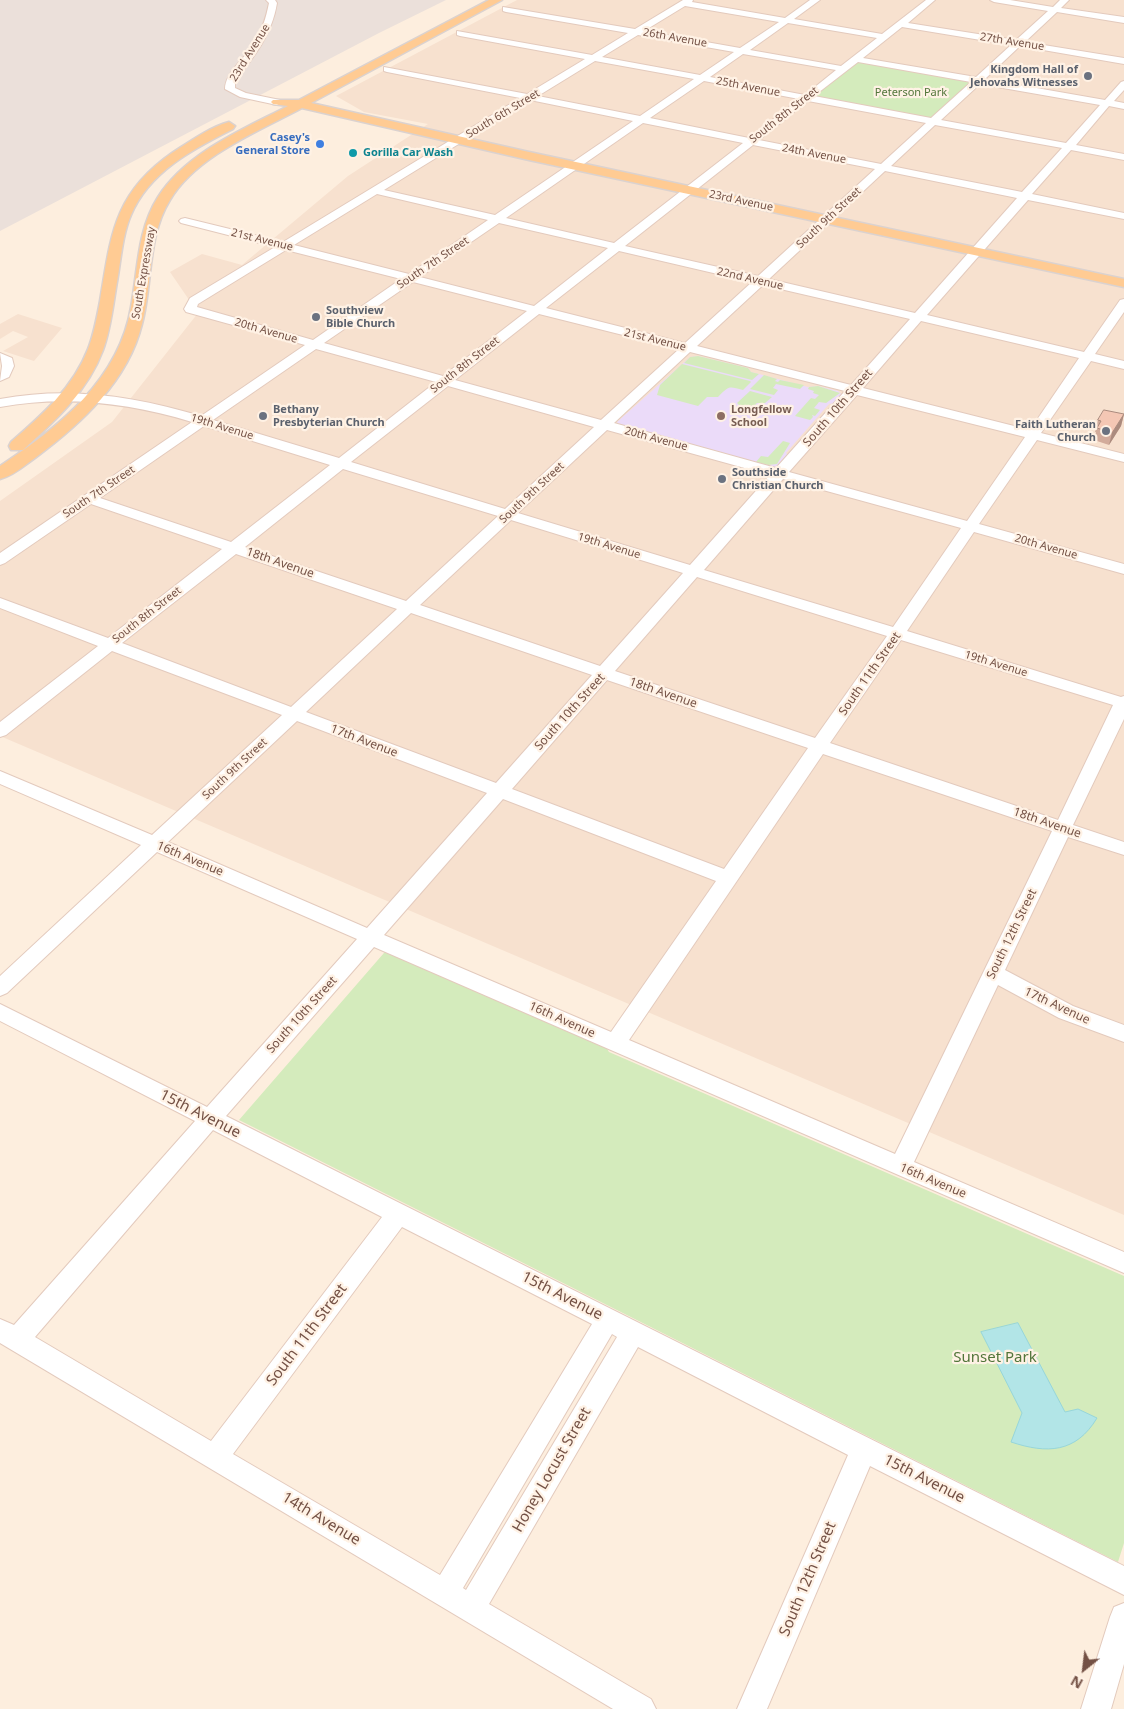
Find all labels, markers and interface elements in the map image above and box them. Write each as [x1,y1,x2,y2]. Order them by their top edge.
street label: 23rd Avenue [227,22,273,84]
street label: 26th Avenue [642,26,708,50]
street label: 27th Avenue [979,30,1045,54]
place label: Kingdom Hall of Jehovahs Witnesses [970,63,1078,89]
marker: Kingdom Hall of Jehovahs Witnesses [1082,70,1094,82]
street label: 25th Avenue [715,74,781,100]
street label: South 8th Street [747,84,821,146]
park label: Peterson Park [875,86,947,100]
street label: South 6th Street [464,87,542,141]
place label: Casey's General Store [235,131,310,157]
marker: Casey's General Store [314,138,326,150]
street label: 24th Avenue [781,141,847,167]
place label: Gorilla Car Wash [363,146,453,160]
marker: Gorilla Car Wash [347,147,359,159]
street label: South 9th Street [794,185,864,251]
street label: 23rd Avenue [708,188,774,214]
street label: South Expressway [129,226,159,320]
street label: 21st Avenue [230,226,294,254]
street label: South 7th Street [395,234,471,292]
street label: 22nd Avenue [716,265,784,293]
place label: Southview Bible Church [326,304,395,330]
marker: Southview Bible Church [310,311,322,323]
street label: 20th Avenue [233,316,299,346]
street label: 21st Avenue [623,326,687,354]
street label: South 8th Street [428,334,502,396]
street label: South 10th Street [800,366,876,450]
place label: Bethany Presbyterian Church [273,403,385,429]
place label: Longfellow School [731,403,792,429]
marker: Bethany Presbyterian Church [257,410,269,422]
marker: Longfellow School [715,410,727,422]
street label: 19th Avenue [189,411,255,443]
place label: Faith Lutheran Church [1015,418,1096,444]
street label: 20th Avenue [623,424,689,454]
marker: Faith Lutheran Church [1100,425,1112,437]
street label: South 9th Street [497,460,567,526]
street label: South 7th Street [61,463,137,521]
place label: Southside Christian Church [732,466,823,492]
marker: Southside Christian Church [716,473,728,485]
street label: 19th Avenue [576,530,642,562]
street label: 20th Avenue [1013,532,1079,562]
street label: 18th Avenue [244,545,316,581]
street label: South 8th Street [110,584,184,646]
street label: South 11th Street [836,630,904,718]
street label: 19th Avenue [963,648,1029,680]
street label: South 10th Street [532,671,608,753]
street label: 18th Avenue [627,675,699,711]
street label: 17th Avenue [328,722,400,760]
street label: South 9th Street [200,736,270,802]
street label: 18th Avenue [1011,805,1083,841]
street label: 16th Avenue [155,839,225,879]
street label: South 12th Street [984,887,1040,981]
street label: South 10th Street [264,974,340,1056]
street label: 17th Avenue [1022,985,1092,1027]
street label: 16th Avenue [527,999,597,1041]
street label: 15th Avenue [157,1086,243,1142]
street label: 16th Avenue [898,1161,968,1201]
street label: 15th Avenue [519,1268,605,1324]
street label: South 11th Street [263,1281,351,1389]
park label: Sunset Park [953,1349,1037,1367]
street label: Honey Locust Street [509,1404,595,1536]
street label: 15th Avenue [881,1451,967,1507]
street label: 14th Avenue [278,1489,364,1549]
street label: South 12th Street [776,1519,840,1639]
north arrow [1059,1644,1109,1694]
text: N [1067,1671,1086,1694]

